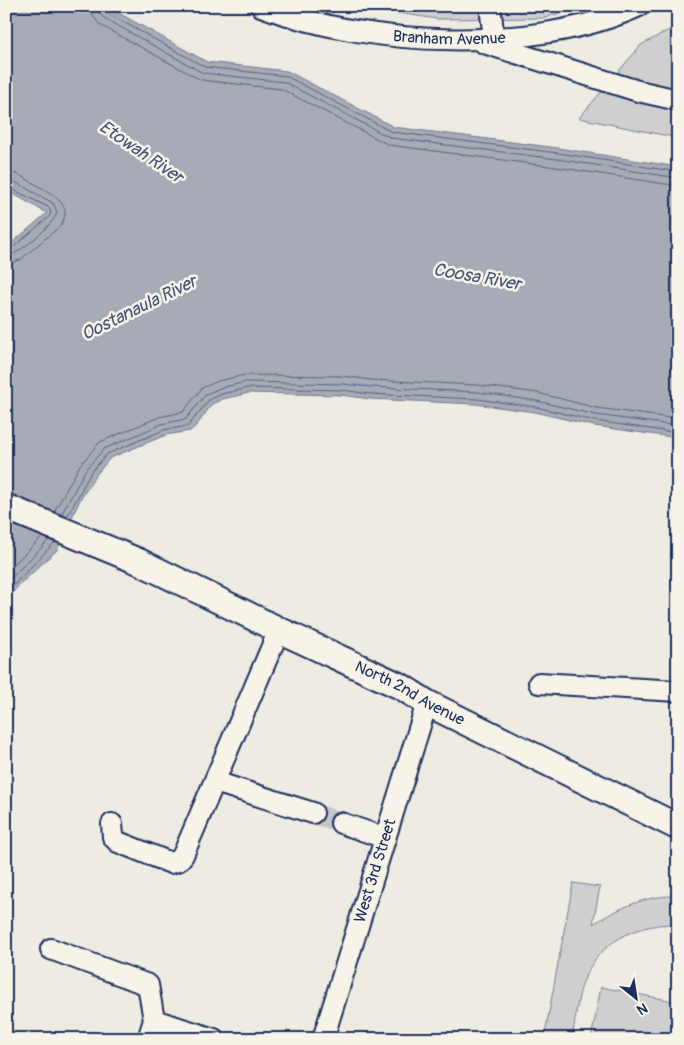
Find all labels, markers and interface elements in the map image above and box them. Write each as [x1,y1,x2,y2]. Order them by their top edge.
street label: Branham Avenue [392,26,506,49]
water label: Etowah River [95,115,190,190]
water label: Coosa River [432,258,525,296]
water label: Oostanaula River [78,269,203,346]
street label: North 2nd Avenue [352,657,468,730]
street label: West 3rd Street [350,816,401,925]
north arrow [612,972,662,1022]
text: N [634,999,651,1019]

